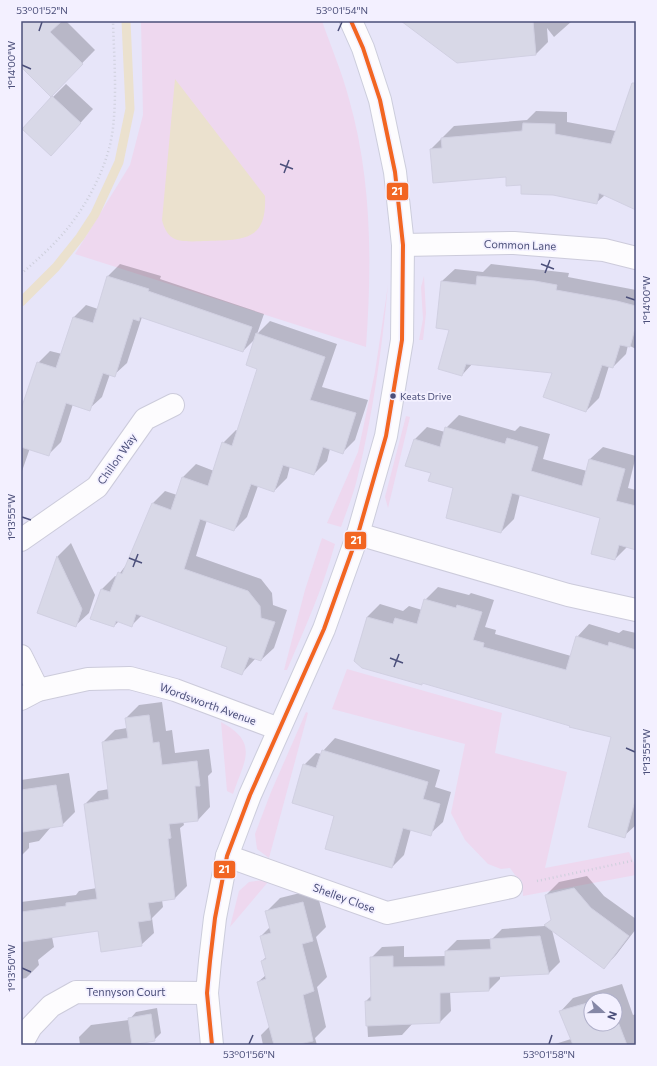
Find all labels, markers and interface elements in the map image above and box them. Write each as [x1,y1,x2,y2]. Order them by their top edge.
text: 53°01'52"N [16,4,68,16]
text: 53°01'54"N [316,4,368,16]
text: 1°14'00"W [5,41,17,89]
line badge: 21 [386,182,409,201]
text: 21 [391,184,403,197]
street label: Common Lane [484,237,557,252]
text: 1°14'00"W [640,276,652,324]
place label: Keats Drive [400,390,452,402]
marker: Keats Drive [388,391,398,401]
street label: Chillon Way [94,430,139,487]
text: 1°13'55"W [5,494,17,540]
line badge: 21 [344,531,367,550]
text: 21 [350,533,362,546]
street label: Wordsworth Avenue [158,680,258,727]
text: 1°13'55"W [640,729,652,775]
line badge: 21 [213,860,236,879]
text: 21 [218,862,230,875]
street label: Shelley Close [311,880,377,915]
text: 1°13'50"W [5,944,17,992]
street label: Tennyson Court [86,985,166,998]
north arrow [583,992,623,1032]
text: N [605,1010,620,1022]
text: 53°01'56"N [223,1048,275,1060]
text: 53°01'58"N [523,1048,575,1060]

